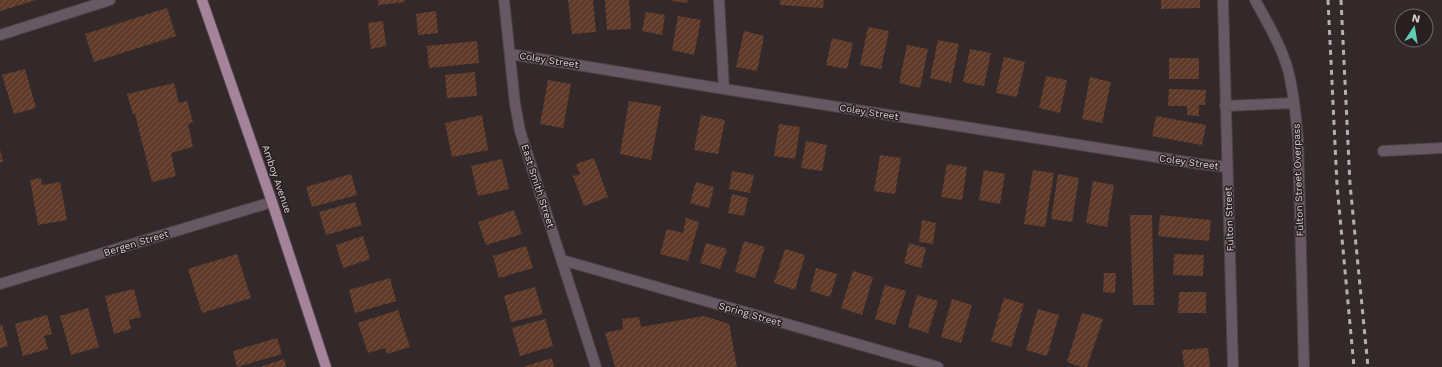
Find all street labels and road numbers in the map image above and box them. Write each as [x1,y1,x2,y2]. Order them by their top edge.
street label: Coley Street [519,50,580,70]
street label: Coley Street [839,102,900,122]
street label: Fulton Street Overpass [1291,123,1305,237]
street label: Amboy Avenue [260,143,294,215]
street label: East Smith Street [519,143,557,230]
street label: Coley Street [1159,152,1220,172]
street label: Fulton Street [1222,186,1236,251]
street label: Bergen Street [102,228,170,258]
street label: Spring Street [718,300,783,328]

